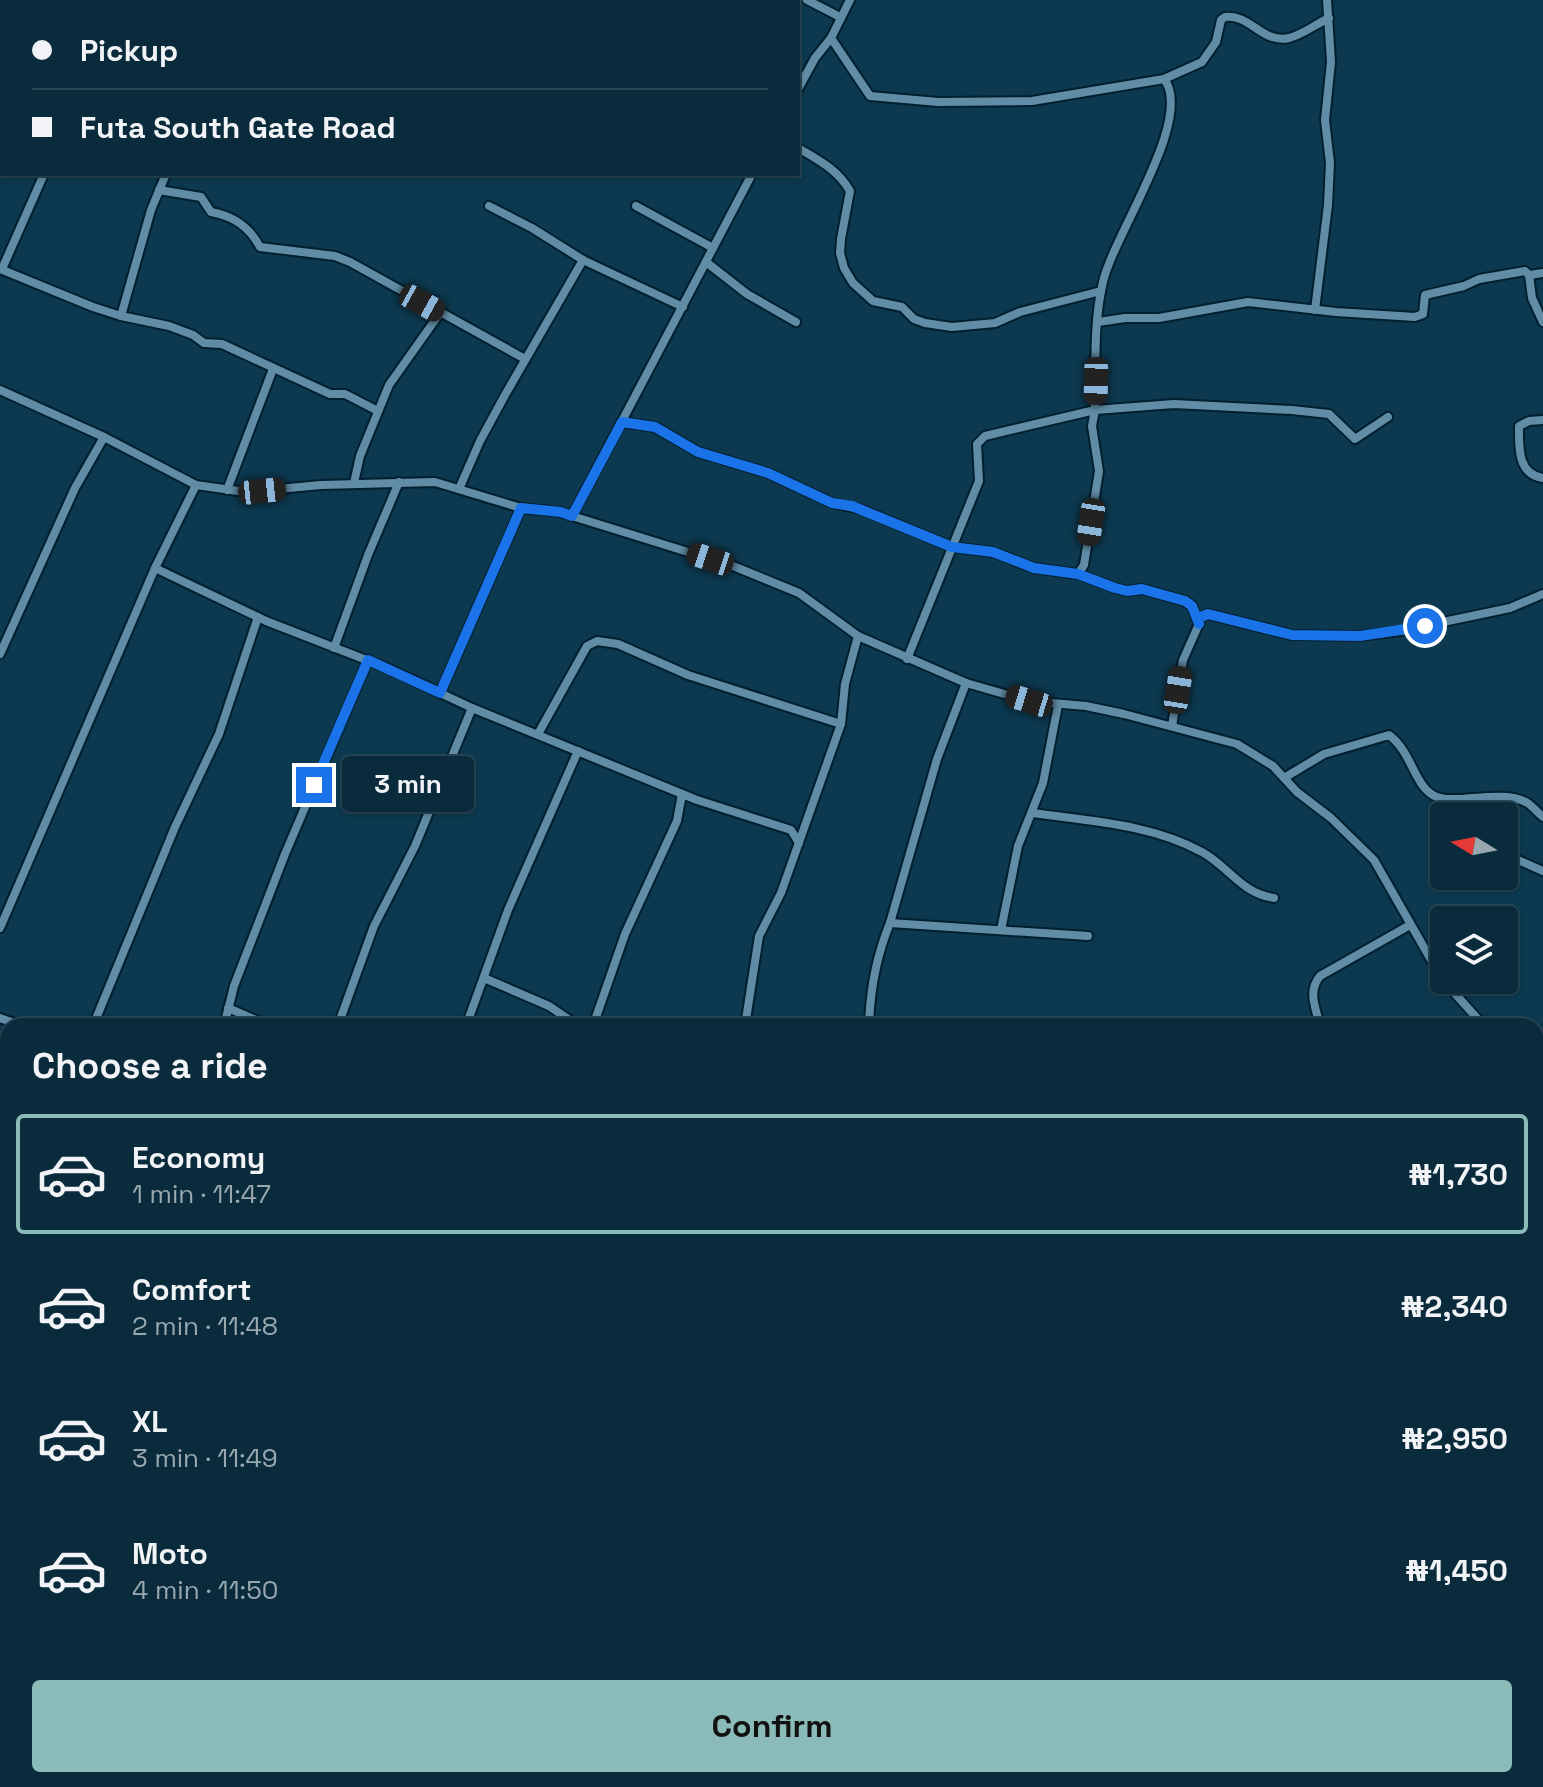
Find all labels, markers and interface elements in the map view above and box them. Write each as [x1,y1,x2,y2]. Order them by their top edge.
text: Pickup [80,31,178,70]
text: Futa South Gate Road [80,108,396,147]
car [395,281,449,325]
car [1084,357,1108,405]
car [237,477,287,505]
car [1075,496,1107,548]
car [683,540,737,578]
route start [1407,608,1443,644]
car [1162,664,1194,716]
car [1003,683,1055,719]
callout: 3 min [342,757,474,813]
route end [296,767,332,803]
text: 3 min [374,767,442,801]
north arrow [1430,802,1518,890]
map controls [1430,802,1518,994]
button: layers [1430,906,1518,994]
text: Choose a ride [32,1043,268,1089]
icon: car [36,1138,108,1210]
text: Economy [132,1138,265,1177]
text: ₦1,730 [1408,1155,1508,1194]
text: 1 min · 11:47 [132,1177,271,1211]
icon: car [36,1270,108,1342]
text: Comfort [132,1270,251,1309]
text: ₦2,340 [1400,1287,1508,1326]
text: 2 min · 11:48 [132,1309,278,1343]
icon: car [36,1402,108,1474]
text: XL [132,1402,168,1441]
text: ₦2,950 [1401,1419,1508,1458]
text: 3 min · 11:49 [132,1441,278,1475]
icon: car [36,1534,108,1606]
text: Moto [132,1534,208,1573]
text: ₦1,450 [1405,1551,1508,1590]
text: 4 min · 11:50 [132,1573,278,1607]
button: Confirm [32,1680,1512,1772]

